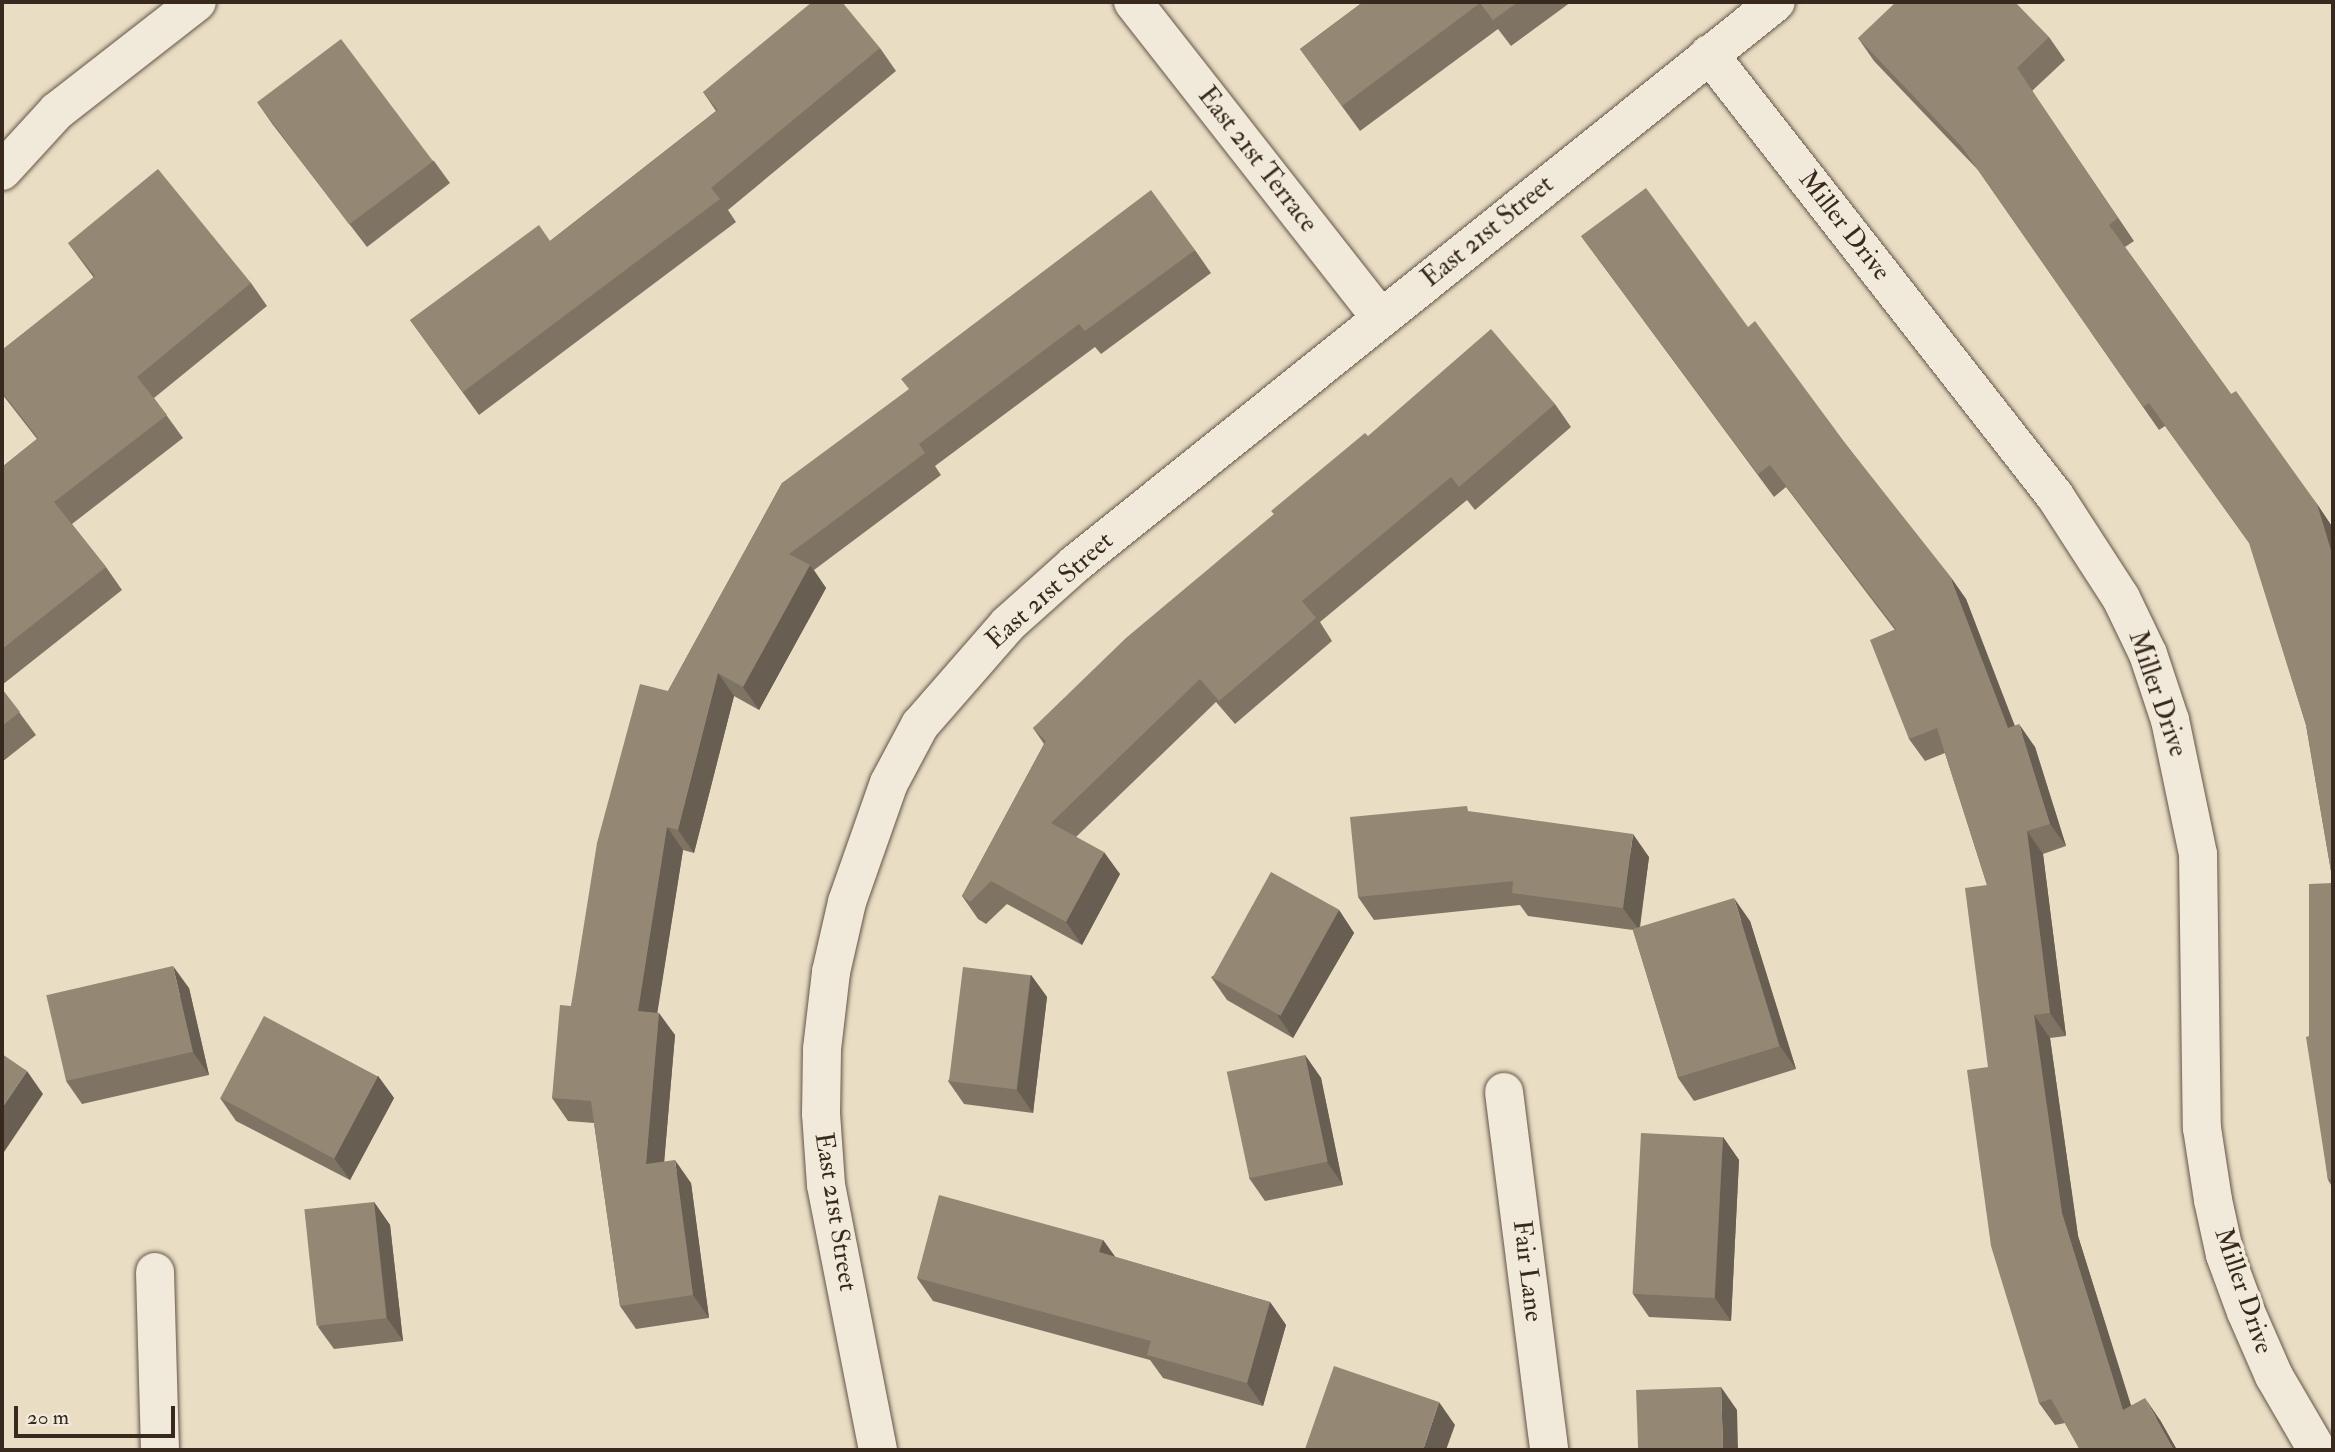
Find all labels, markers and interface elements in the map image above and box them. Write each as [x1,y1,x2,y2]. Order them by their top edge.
street label: East 21st Terrace [1191,81,1323,239]
street label: Miller Drive [1791,165,1897,287]
street label: East 21st Street [1416,169,1560,295]
street label: East 21st Street [980,526,1120,656]
street label: Miller Drive [2121,627,2193,761]
street label: East 21st Street [807,1130,863,1294]
street label: Fair Lane [1505,1218,1549,1324]
street label: Miller Drive [2207,1224,2279,1358]
scale bar [18,1392,178,1436]
text: 20 m [27,1404,69,1431]

